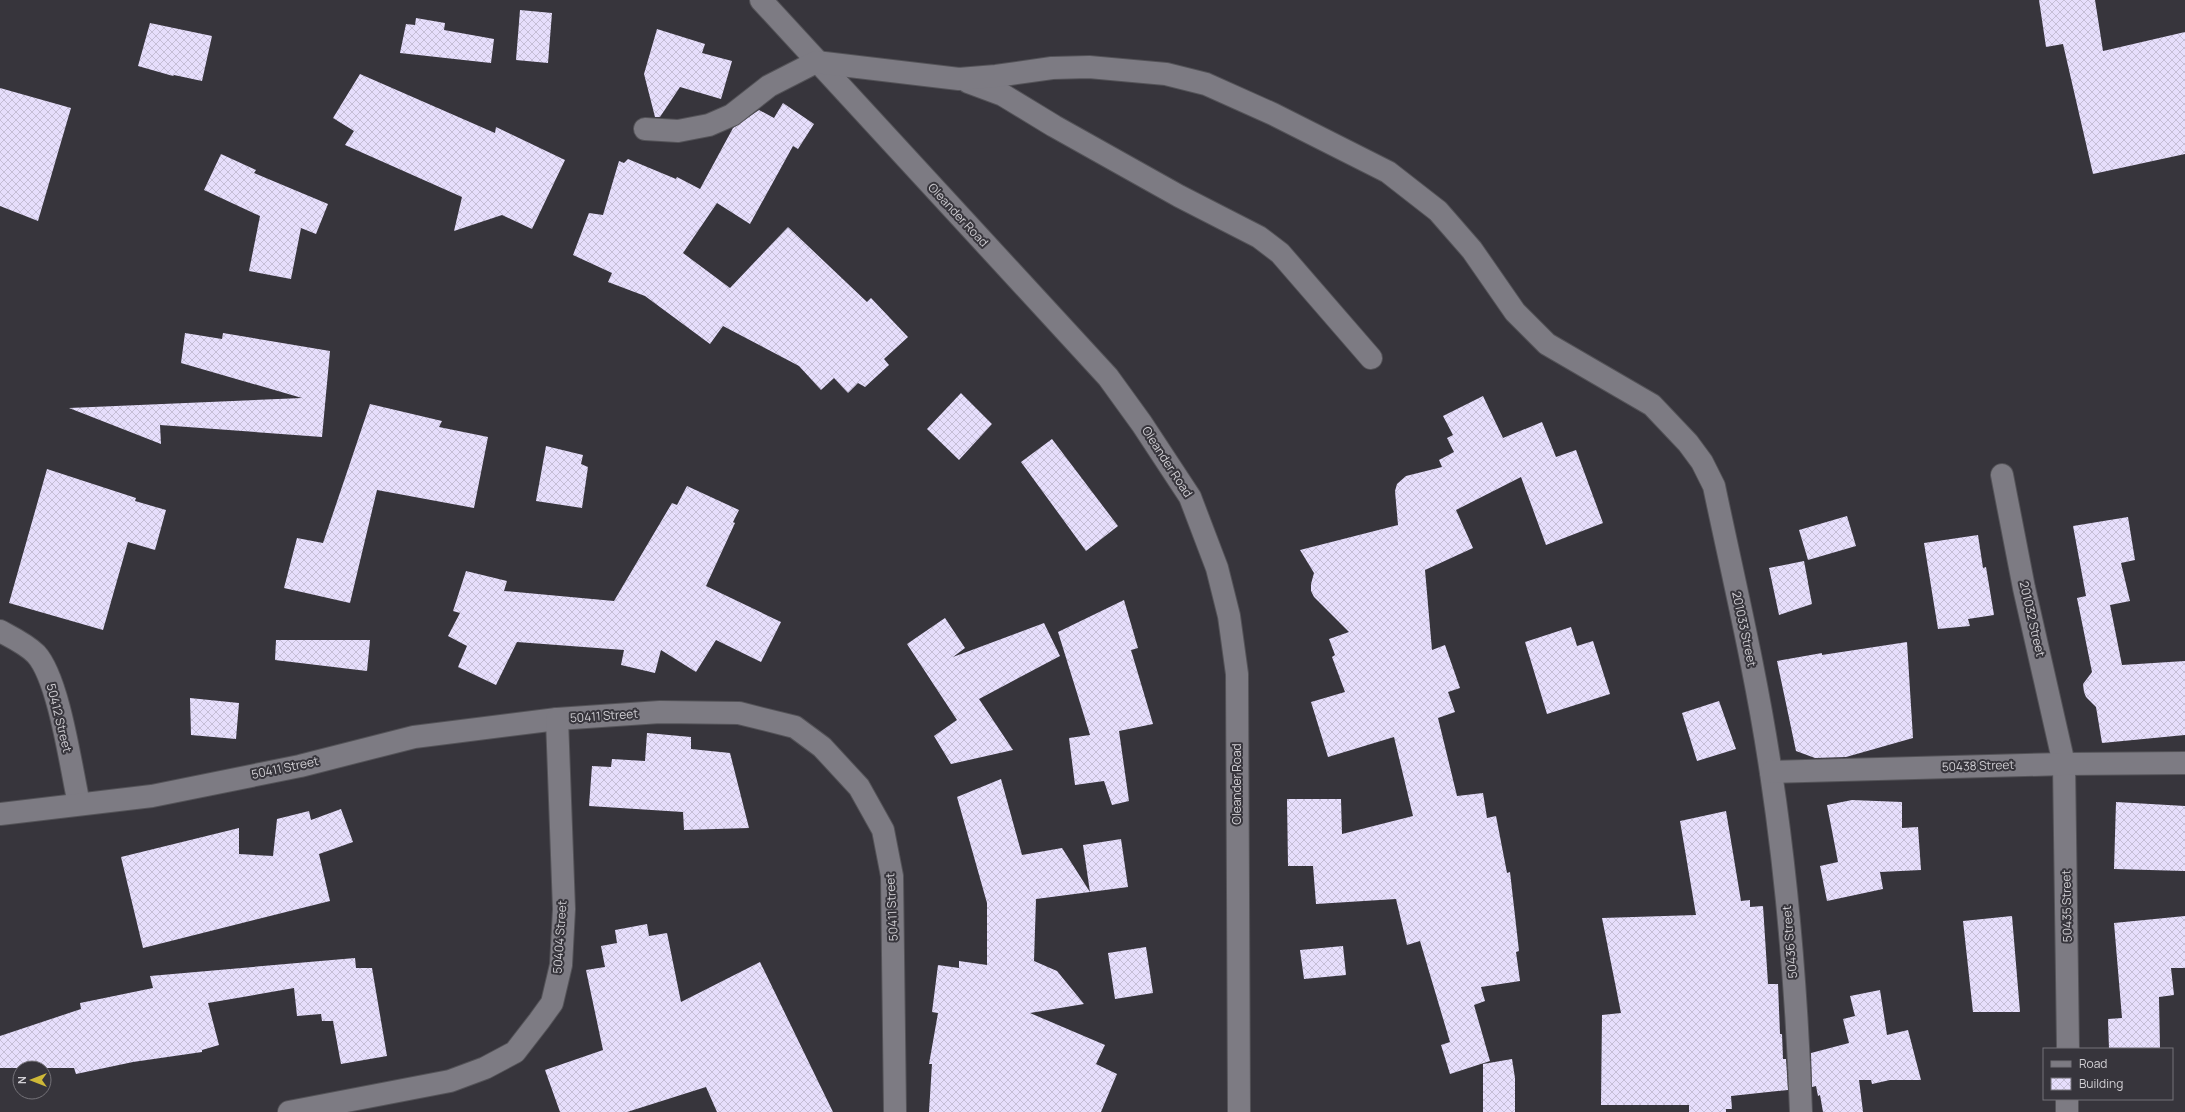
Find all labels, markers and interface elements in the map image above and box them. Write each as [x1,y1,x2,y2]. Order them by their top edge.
street label: Oleander Road [924,179,992,250]
street label: Oleander Road [1138,423,1197,501]
street label: 201032 Street [2016,579,2050,659]
street label: 201033 Street [1728,589,1761,669]
street label: 50412 Street [43,682,76,754]
street label: 50411 Street [569,705,639,726]
street label: Oleander Road [1228,743,1245,825]
street label: 50411 Street [250,752,320,783]
street label: 50438 Street [1941,756,2015,775]
street label: 50435 Street [2057,869,2076,942]
street label: 50411 Street [881,872,902,942]
street label: 50404 Street [548,900,571,974]
street label: 50436 Street [1778,905,1801,979]
legend [2043,1048,2173,1100]
text: Road [2079,1055,2107,1072]
north arrow [12,1060,52,1100]
text: Building [2079,1075,2123,1092]
text: N [14,1076,29,1084]

